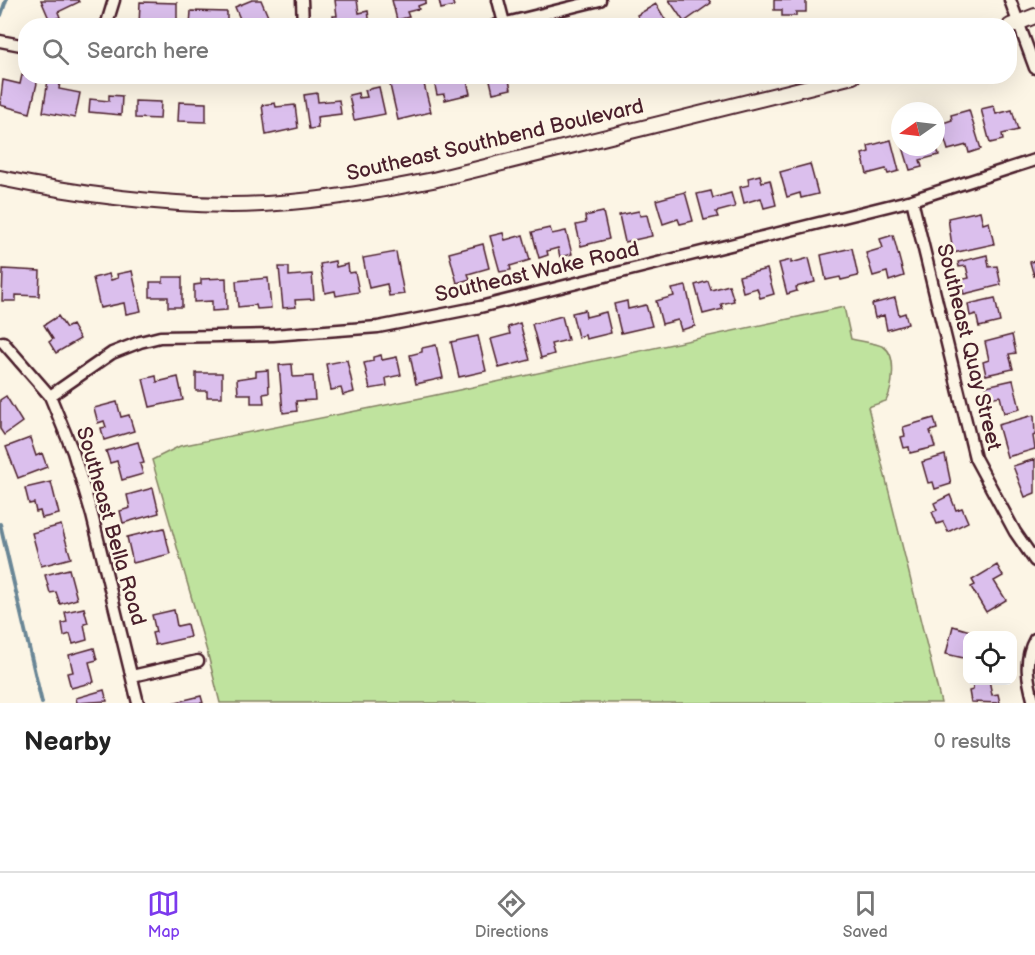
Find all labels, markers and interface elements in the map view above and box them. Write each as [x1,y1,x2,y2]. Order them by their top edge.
search box [18,18,1017,84]
icon: search [39,35,72,68]
text: Search here [87,38,209,65]
street label: Southeast Southbend Boulevard [344,94,646,186]
north arrow [891,102,945,156]
street label: Southeast Wake Road [432,236,642,308]
street label: Southeast Quay Street [931,241,1007,453]
street label: Southeast Bella Road [71,424,151,628]
map controls [963,631,1017,685]
button: locate [963,631,1017,685]
text: Nearby [24,727,111,758]
text: 0 results [934,730,1011,754]
tab: Map [147,887,180,942]
tab: Directions [475,887,548,942]
tab: Saved [843,887,888,942]

